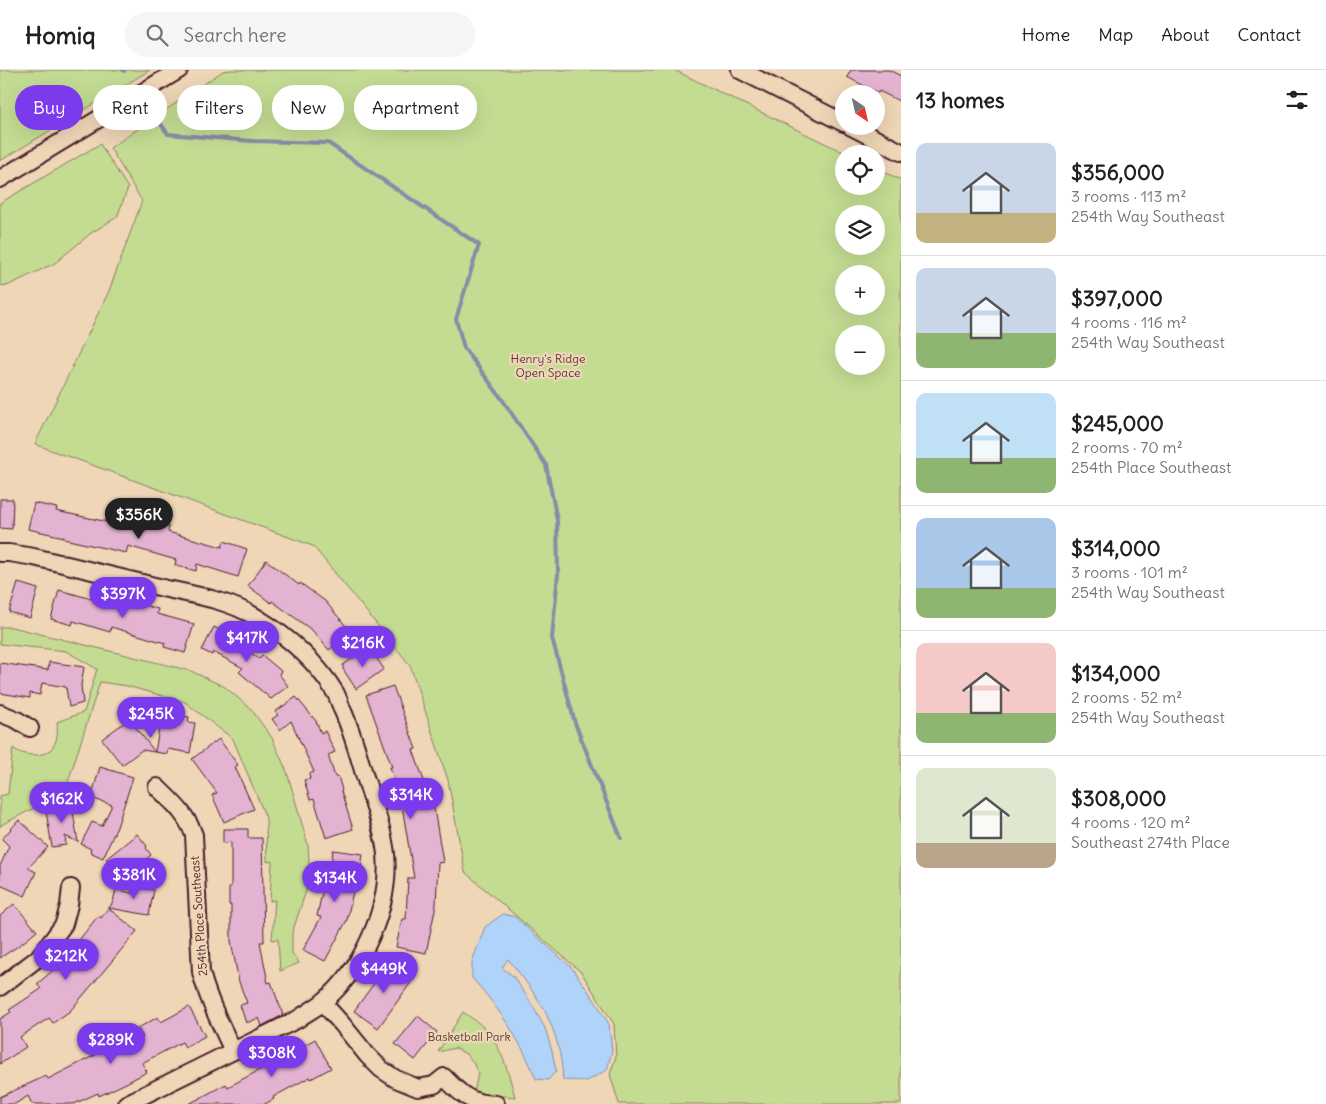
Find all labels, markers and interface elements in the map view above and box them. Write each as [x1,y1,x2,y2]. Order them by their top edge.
search box [125,12,475,57]
text: Homiq [25,20,95,50]
icon: search [143,21,171,49]
text: Search here [183,23,286,47]
text: Home [1022,23,1070,46]
text: Map [1098,23,1133,46]
text: About [1161,23,1209,46]
text: Contact [1237,23,1301,46]
chip: Buy [15,85,83,130]
chip: Rent [93,85,167,130]
chip: Filters [177,85,262,130]
chip: New [272,85,344,130]
chip: Apartment [354,85,477,130]
north arrow [835,85,885,135]
map controls [835,85,885,375]
icon: filters [1283,86,1311,114]
text: 13 homes [916,87,1004,114]
button: locate [835,145,885,195]
text: $356,000 [1071,159,1165,186]
icon: home [956,163,1016,223]
text: 3 rooms · 113 m² [1071,186,1186,206]
button: layers [835,205,885,255]
text: 254th Way Southeast [1071,206,1225,226]
button: + [835,265,885,315]
text: $397,000 [1071,285,1163,312]
icon: home [956,288,1016,348]
text: 4 rooms · 116 m² [1071,312,1187,332]
button: − [835,325,885,375]
text: 254th Way Southeast [1071,332,1225,352]
park label: Henry's Ridge Open Space [511,351,585,380]
text: $245,000 [1071,410,1164,437]
icon: home [956,413,1016,473]
text: 2 rooms · 70 m² [1071,437,1183,457]
text: 254th Place Southeast [1071,457,1231,477]
pin: $356K [104,498,174,540]
text: $356K [116,504,162,524]
text: $314,000 [1071,535,1161,562]
icon: home [956,538,1016,598]
text: 3 rooms · 101 m² [1071,562,1188,582]
pin: $397K [88,576,158,619]
text: 254th Way Southeast [1071,582,1225,602]
text: $397K [101,583,145,603]
pin: $417K [212,620,282,663]
pin: $216K [328,626,398,668]
text: $417K [226,627,268,647]
text: $216K [341,632,385,652]
text: $134,000 [1071,660,1161,687]
icon: home [956,663,1016,723]
text: 2 rooms · 52 m² [1071,687,1182,707]
pin: $245K [116,696,186,739]
text: $245K [128,703,174,723]
text: 254th Way Southeast [1071,707,1225,727]
pin: $314K [376,778,446,820]
pin: $162K [27,782,97,824]
text: $314K [389,784,433,804]
text: $308,000 [1071,785,1166,812]
text: $162K [41,788,83,808]
icon: home [956,788,1016,848]
text: 4 rooms · 120 m² [1071,812,1190,832]
text: Southeast 274th Place [1071,832,1230,852]
street label: 254th Place Southeast [187,855,210,977]
pin: $381K [99,858,169,900]
pin: $134K [300,860,370,903]
text: $381K [112,864,156,884]
text: $134K [313,867,357,887]
pin: $212K [31,938,101,981]
text: $212K [45,945,87,965]
pin: $449K [349,952,419,994]
text: $449K [361,958,407,978]
pin: $289K [76,1022,146,1065]
text: $289K [88,1029,134,1049]
park label: Basketball Park [427,1029,511,1044]
pin: $308K [237,1036,307,1078]
text: $308K [248,1042,296,1062]

